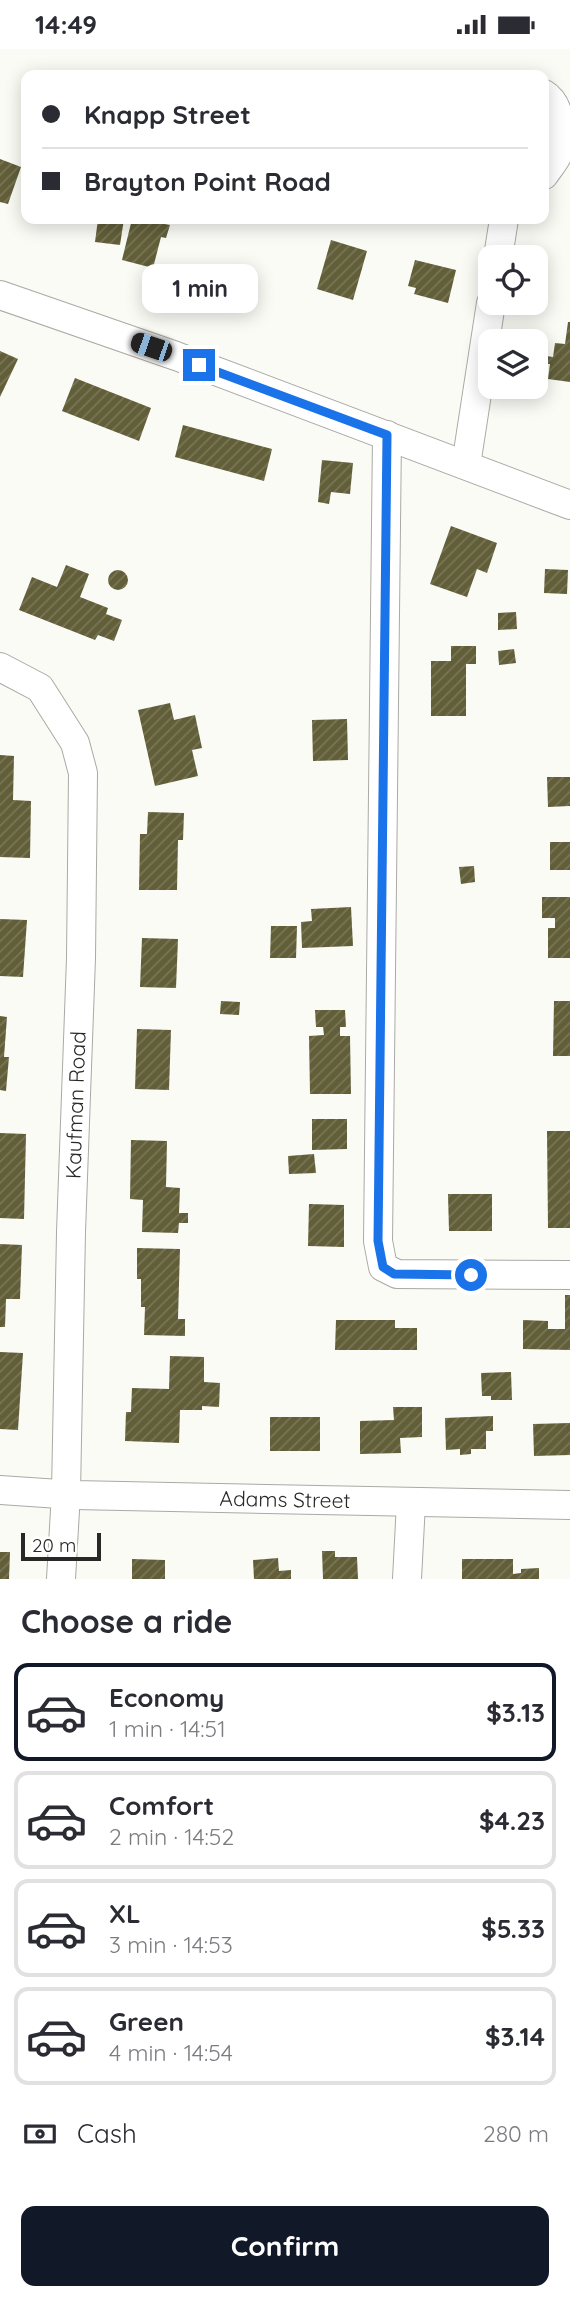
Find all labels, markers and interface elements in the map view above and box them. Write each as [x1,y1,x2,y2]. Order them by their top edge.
text: 14:49 [35,8,97,41]
text: Knapp Street [84,98,251,131]
text: Brayton Point Road [84,165,331,198]
map controls [478,245,548,399]
button: locate [478,245,548,315]
callout: 1 min [141,264,257,313]
text: 1 min [172,274,228,303]
button: layers [478,329,548,399]
car [128,330,175,364]
route end [183,349,215,381]
street label: Kaufman Road [59,1031,91,1179]
route start [455,1259,487,1291]
street label: Adams Street [219,1485,351,1513]
scale bar [21,1530,102,1562]
text: 20 m [32,1533,76,1557]
text: Choose a ride [21,1601,233,1641]
icon: car [25,1681,88,1744]
text: Economy [109,1681,224,1714]
text: $3.13 [486,1696,545,1729]
text: 1 min · 14:51 [109,1714,226,1743]
icon: car [25,1789,88,1852]
text: Comfort [109,1789,214,1822]
text: $4.23 [479,1804,545,1837]
text: 2 min · 14:52 [109,1822,234,1851]
icon: car [25,1897,88,1960]
text: XL [109,1897,141,1930]
text: $5.33 [481,1912,545,1945]
text: 3 min · 14:53 [109,1930,233,1959]
icon: car [25,2005,88,2068]
text: Green [109,2005,184,2038]
text: $3.14 [485,2020,545,2053]
text: 4 min · 14:54 [109,2038,233,2067]
icon: cash [21,2115,59,2153]
text: Cash [77,2117,137,2150]
text: 280 m [483,2119,549,2148]
button: Confirm [21,2206,549,2286]

